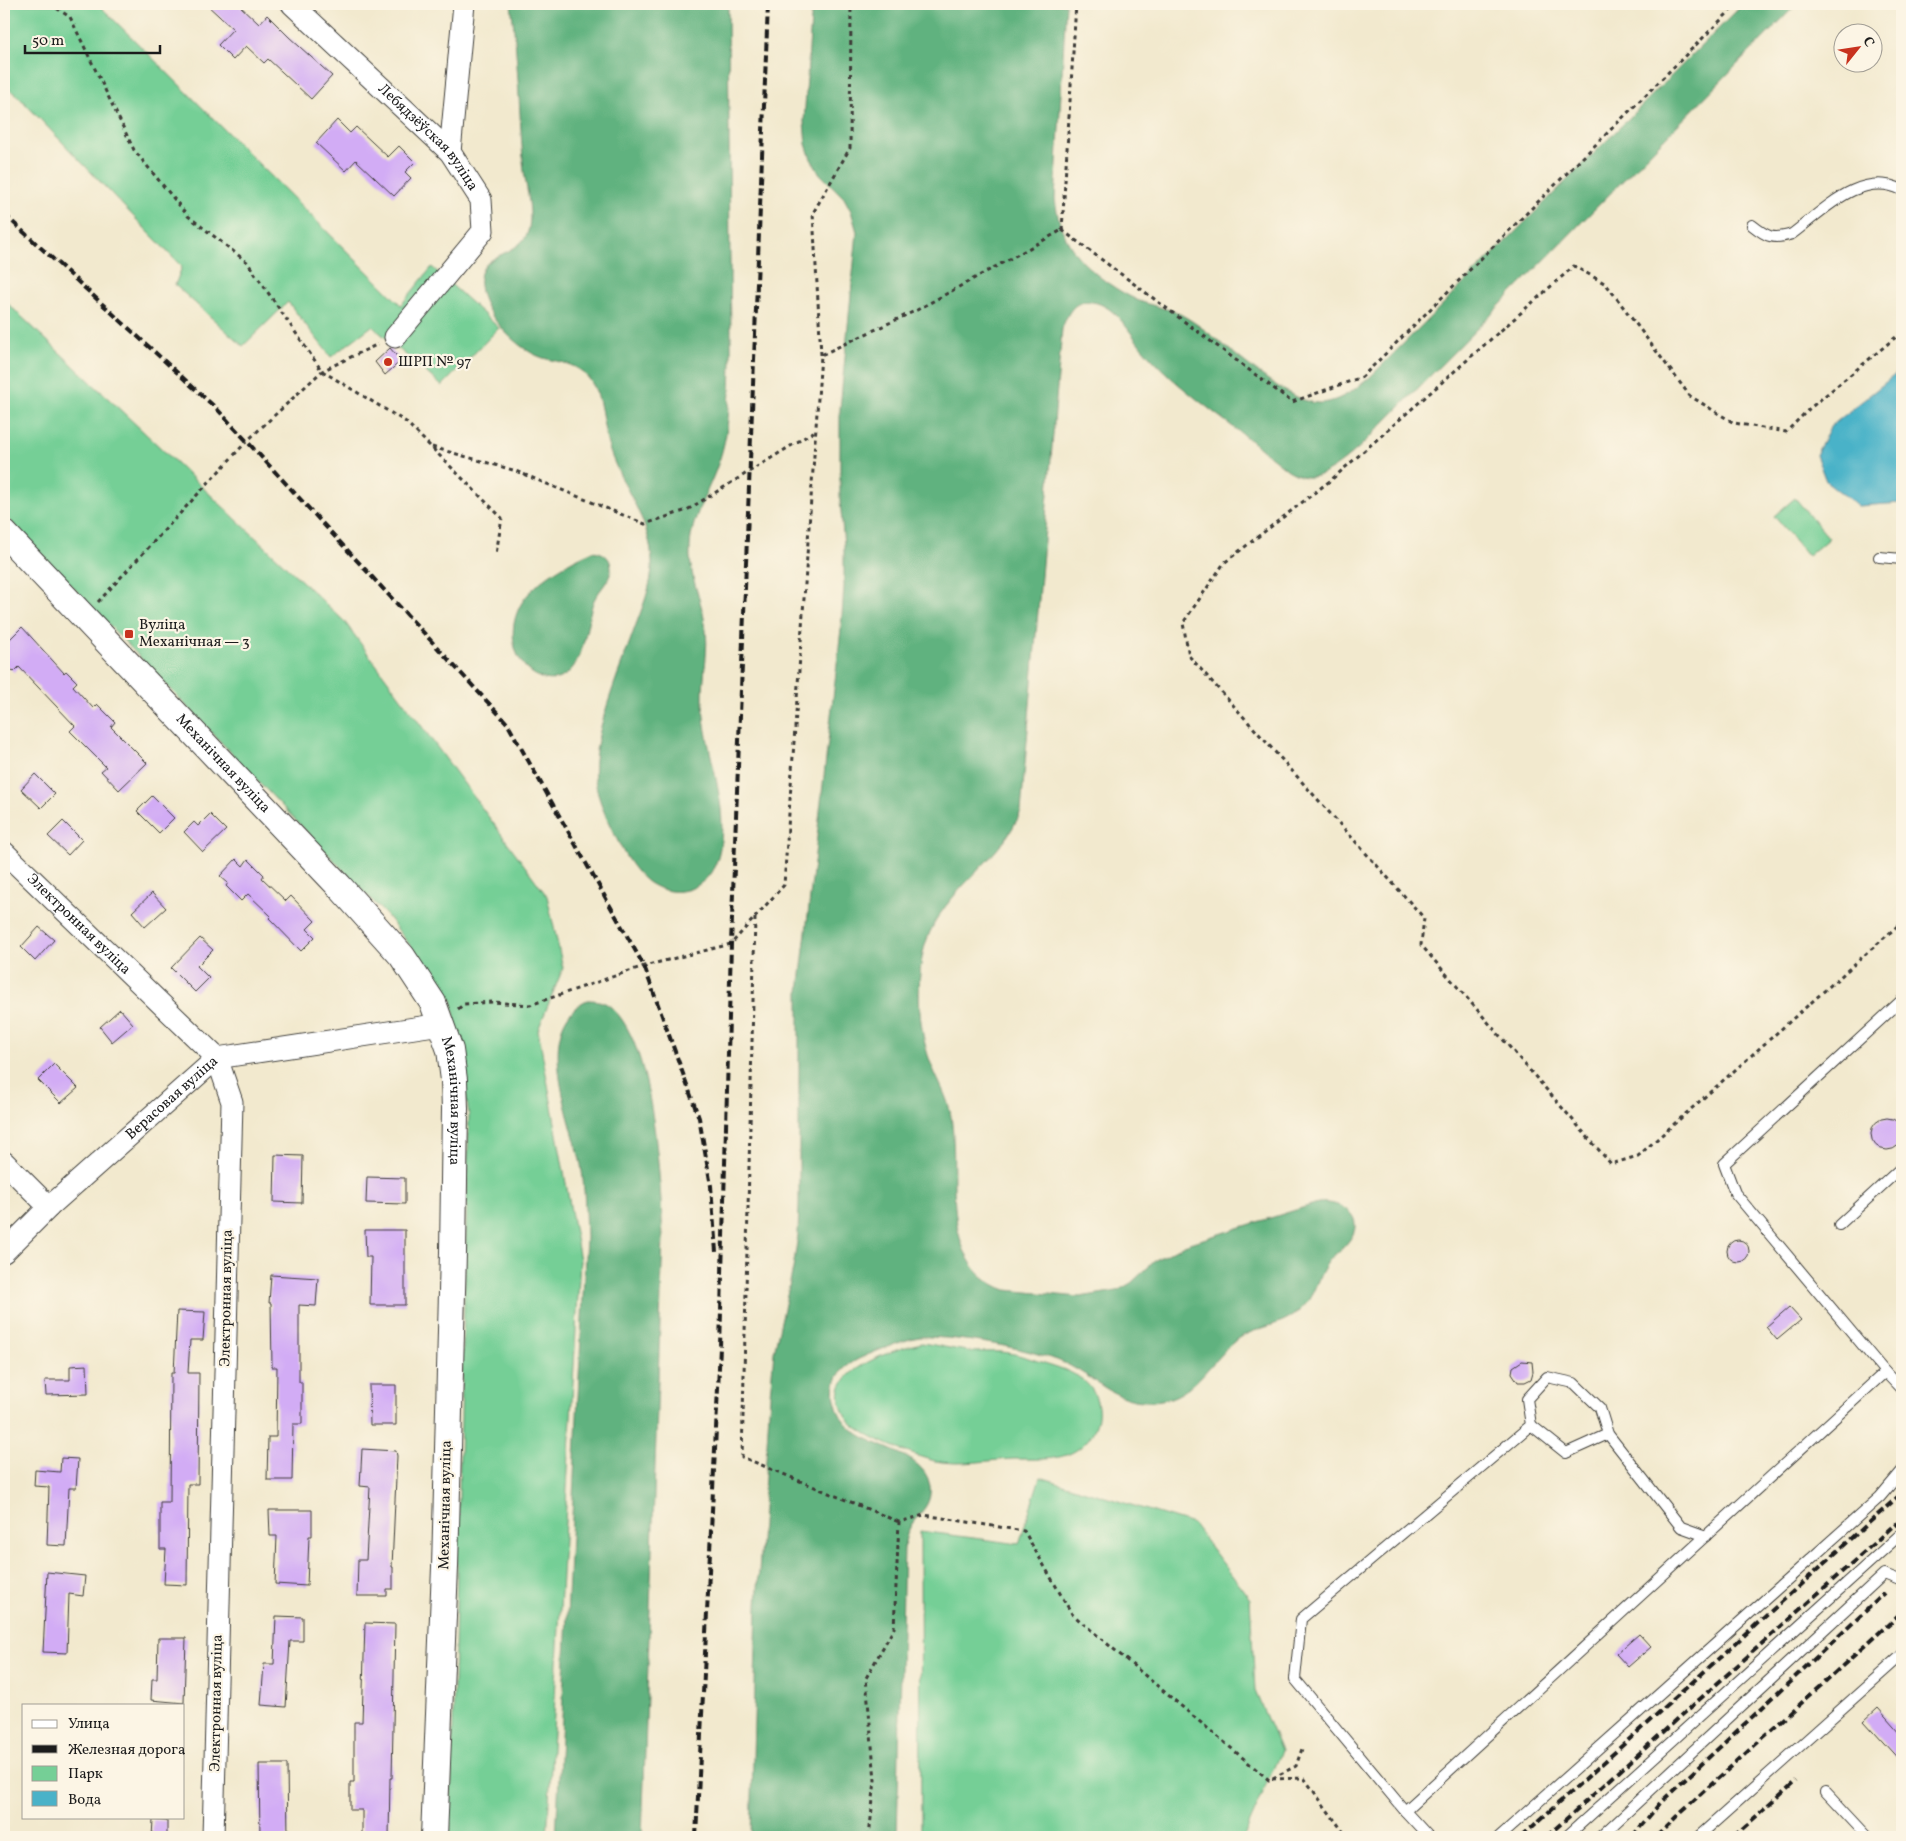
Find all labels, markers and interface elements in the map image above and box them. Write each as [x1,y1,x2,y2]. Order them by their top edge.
scale bar [25,22,160,54]
north arrow [1834,22,1884,72]
text: 50 m [32,31,64,52]
text: С [1857,34,1878,51]
street label: Лебядзёўская вуліца [373,79,483,195]
place label: ШРП № 97 [398,352,472,373]
marker: ШРП № 97 [382,356,394,368]
place label: Вуліца Механічная — 3 [139,615,250,653]
marker: Вуліца Механічная — 3 [123,628,135,640]
street label: Механічная вуліца [171,709,275,818]
street label: Электронная вуліца [22,869,135,980]
street label: Механічная вуліца [435,1033,466,1166]
street label: Верасовая вуліца [121,1051,223,1145]
street label: Электронная вуліца [215,1229,239,1367]
street label: Механічная вуліца [434,1440,458,1570]
street label: Электронная вуліца [205,1634,229,1772]
legend [22,1704,185,1818]
text: Улица [68,1714,110,1735]
text: Железная дорога [68,1740,185,1761]
text: Парк [68,1764,103,1785]
text: Вода [68,1790,101,1811]

